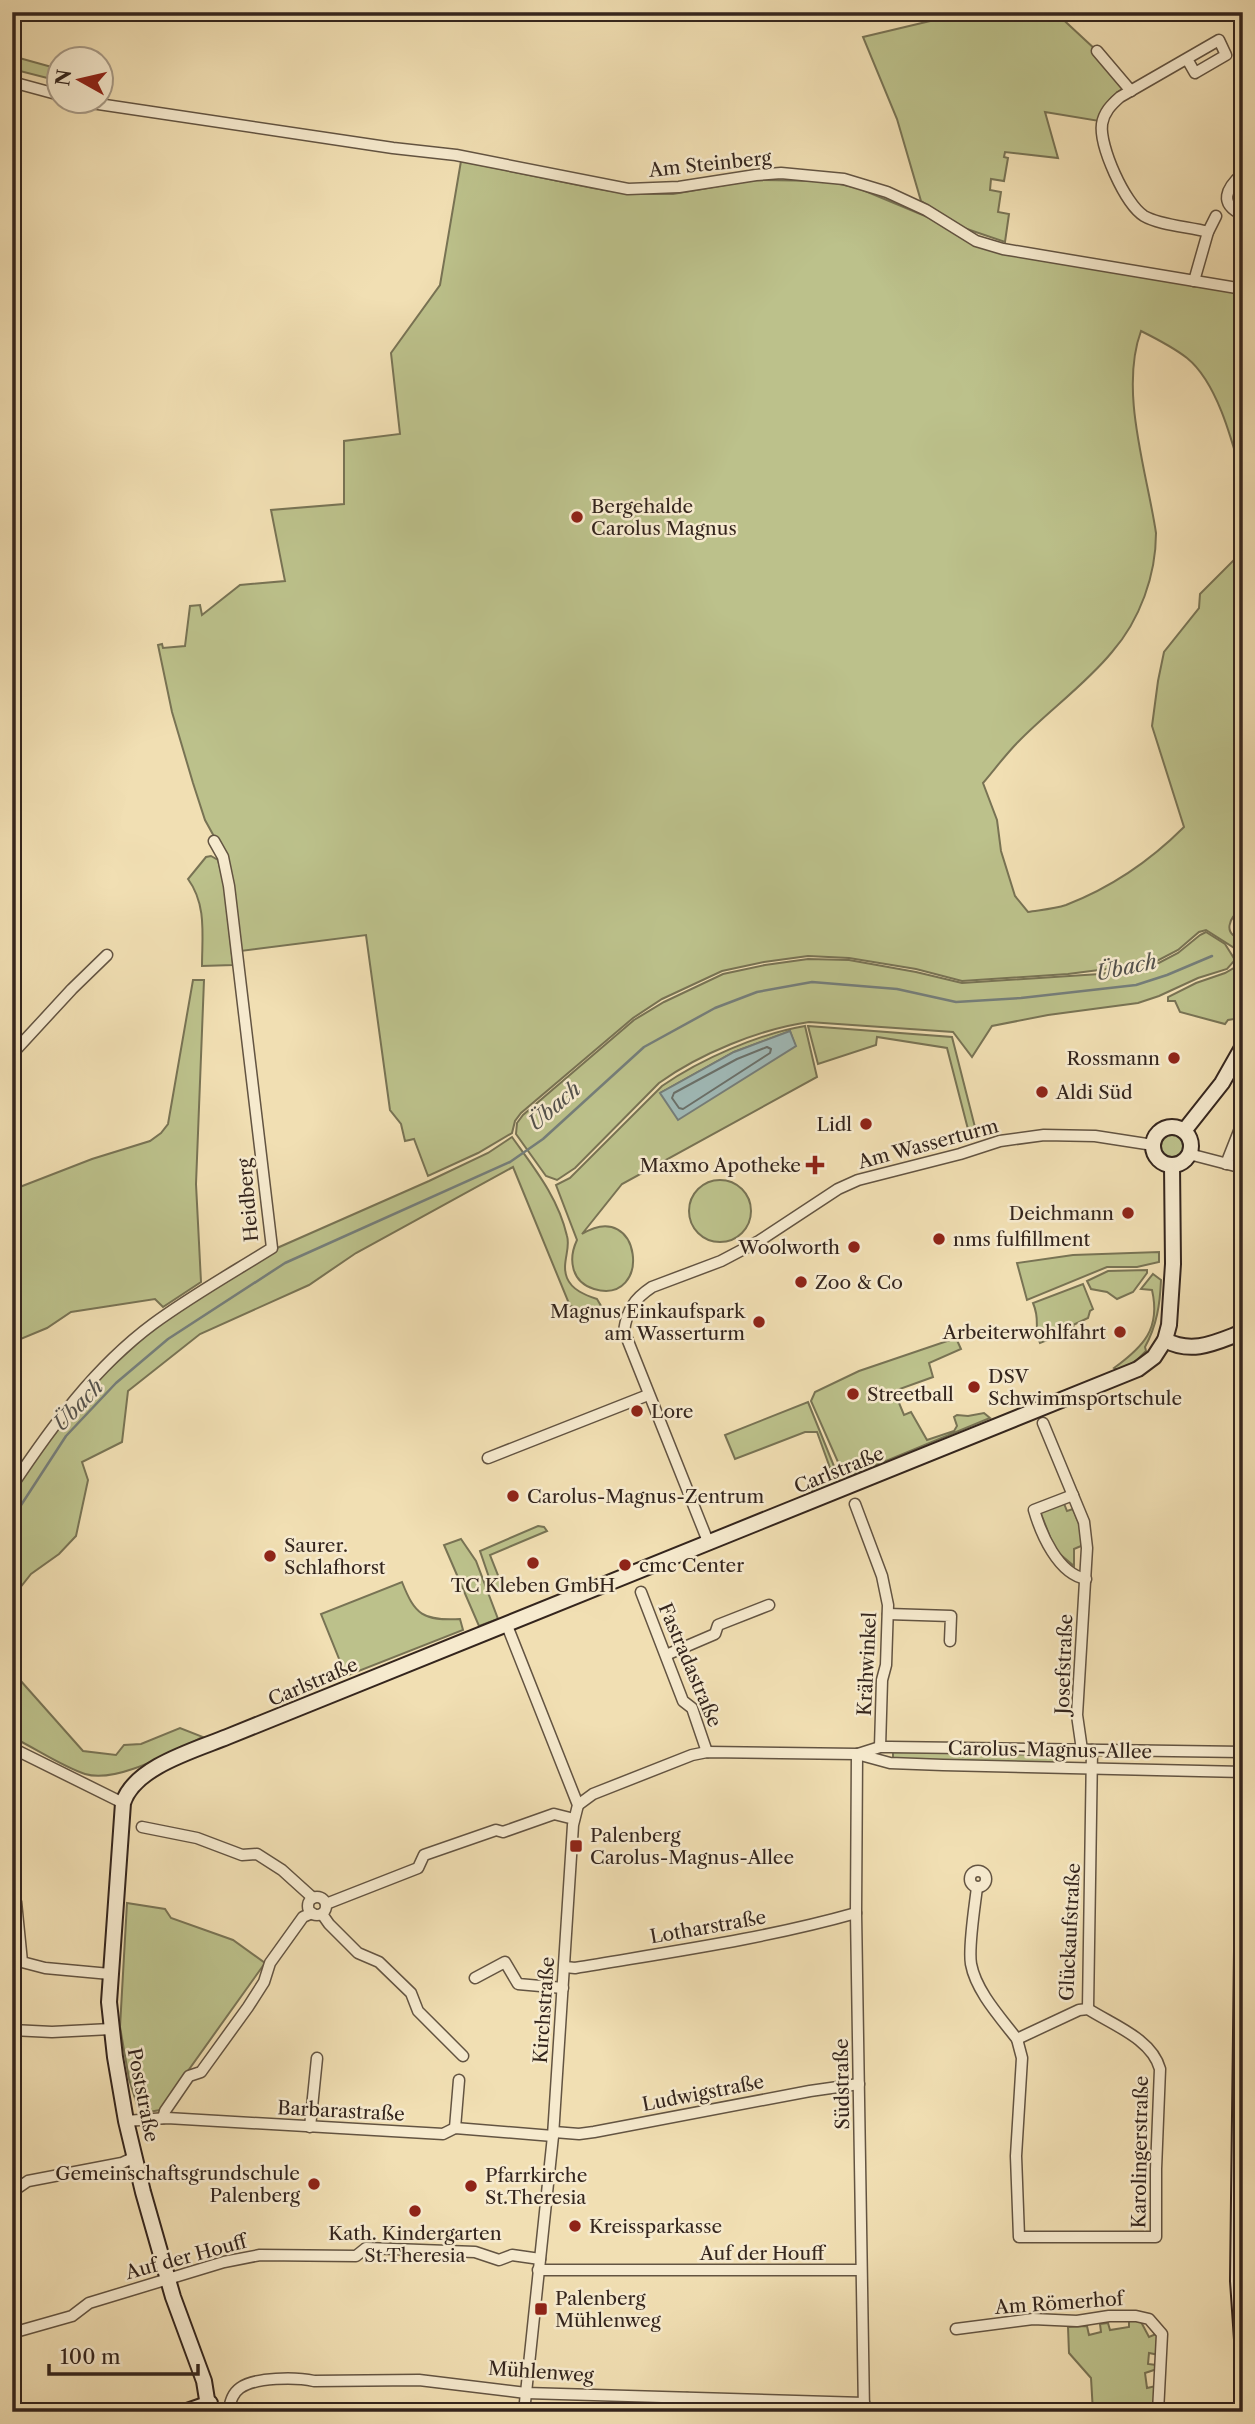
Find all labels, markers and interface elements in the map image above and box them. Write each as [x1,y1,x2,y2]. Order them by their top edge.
north arrow [46,46,116,116]
text: N [51,68,76,87]
street label: Am Steinberg [646,146,773,182]
place label: Bergehalde Carolus Magnus [591,495,737,540]
marker: Bergehalde Carolus Magnus [569,509,585,525]
water label: Übach [1093,948,1159,986]
place label: Rossmann [1067,1047,1160,1070]
marker: Rossmann [1166,1050,1182,1066]
water label: Übach [522,1076,586,1136]
place label: Aldi Süd [1055,1081,1133,1104]
marker: Aldi Süd [1034,1084,1050,1100]
place label: Lidl [817,1113,852,1136]
street label: Am Wasserturm [854,1114,1001,1174]
marker: Lidl [858,1116,874,1132]
place label: Maxmo Apotheke [640,1154,801,1177]
street label: Heidberg [233,1156,263,1243]
marker: Maxmo Apotheke [807,1157,823,1173]
place label: Deichmann [1009,1202,1114,1225]
marker: Deichmann [1120,1205,1136,1221]
place label: nms fulfillment [953,1228,1091,1251]
marker: nms fulfillment [931,1231,947,1247]
place label: Woolworth [738,1236,840,1259]
marker: Woolworth [846,1239,862,1255]
place label: Zoo & Co [815,1271,903,1294]
marker: Zoo & Co [793,1274,809,1290]
place label: Magnus Einkaufspark am Wasserturm [550,1300,746,1345]
marker: Magnus Einkaufspark am Wasserturm [751,1314,767,1330]
place label: Arbeiterwohlfahrt [942,1321,1106,1344]
marker: Arbeiterwohlfahrt [1112,1324,1128,1340]
place label: DSV Schwimmsportschule [988,1365,1182,1410]
water label: Übach [47,1374,109,1436]
marker: DSV Schwimmsportschule [966,1379,982,1395]
place label: Streetball [867,1383,954,1406]
marker: Streetball [845,1386,861,1402]
place label: Lore [651,1400,693,1423]
marker: Lore [629,1403,645,1419]
street label: Carlstraße [791,1442,887,1498]
place label: Carolus-Magnus-Zentrum [527,1485,765,1508]
marker: Carolus-Magnus-Zentrum [505,1488,521,1504]
place label: Saurer. Schlafhorst [284,1534,386,1579]
marker: Saurer. Schlafhorst [262,1548,278,1564]
place label: cmc Center [639,1554,744,1577]
marker: TC Kleben GmbH [525,1555,541,1571]
marker: cmc Center [617,1557,633,1573]
place label: TC Kleben GmbH [451,1574,615,1597]
street label: Fastradastraße [653,1599,727,1731]
street label: Krähwinkel [853,1611,881,1717]
street label: Josefstraße [1051,1613,1077,1718]
street label: Carlstraße [265,1653,361,1711]
street label: Carolus-Magnus-Allee [948,1737,1152,1763]
place label: Palenberg Carolus-Magnus-Allee [590,1824,794,1869]
marker: Palenberg Carolus-Magnus-Allee [568,1838,584,1854]
street label: Glückaufstraße [1055,1862,1085,2002]
street label: Lotharstraße [648,1905,768,1949]
street label: Kirchstraße [529,1956,559,2064]
street label: Südstraße [830,2038,854,2130]
street label: Poststraße [123,2046,163,2144]
street label: Ludwigstraße [640,2070,766,2116]
street label: Karolingerstraße [1127,2075,1153,2229]
street label: Barbarastraße [277,2096,405,2126]
place label: Gemeinschaftsgrundschule Palenberg [55,2162,301,2207]
place label: Pfarrkirche St.Theresia [485,2164,587,2209]
marker: Gemeinschaftsgrundschule Palenberg [306,2176,322,2192]
marker: Pfarrkirche St.Theresia [463,2178,479,2194]
marker: Kath. Kindergarten St.Theresia [407,2203,423,2219]
place label: Kreissparkasse [589,2215,722,2238]
marker: Kreissparkasse [567,2218,583,2234]
place label: Kath. Kindergarten St.Theresia [328,2222,502,2267]
street label: Auf der Houff [122,2229,251,2284]
street label: Auf der Houff [699,2242,826,2265]
place label: Palenberg Mühlenweg [555,2287,662,2332]
street label: Am Römerhof [993,2287,1126,2319]
marker: Palenberg Mühlenweg [533,2301,549,2317]
scale bar [49,2333,198,2377]
text: 100 m [60,2344,121,2369]
street label: Mühlenweg [487,2357,596,2387]

